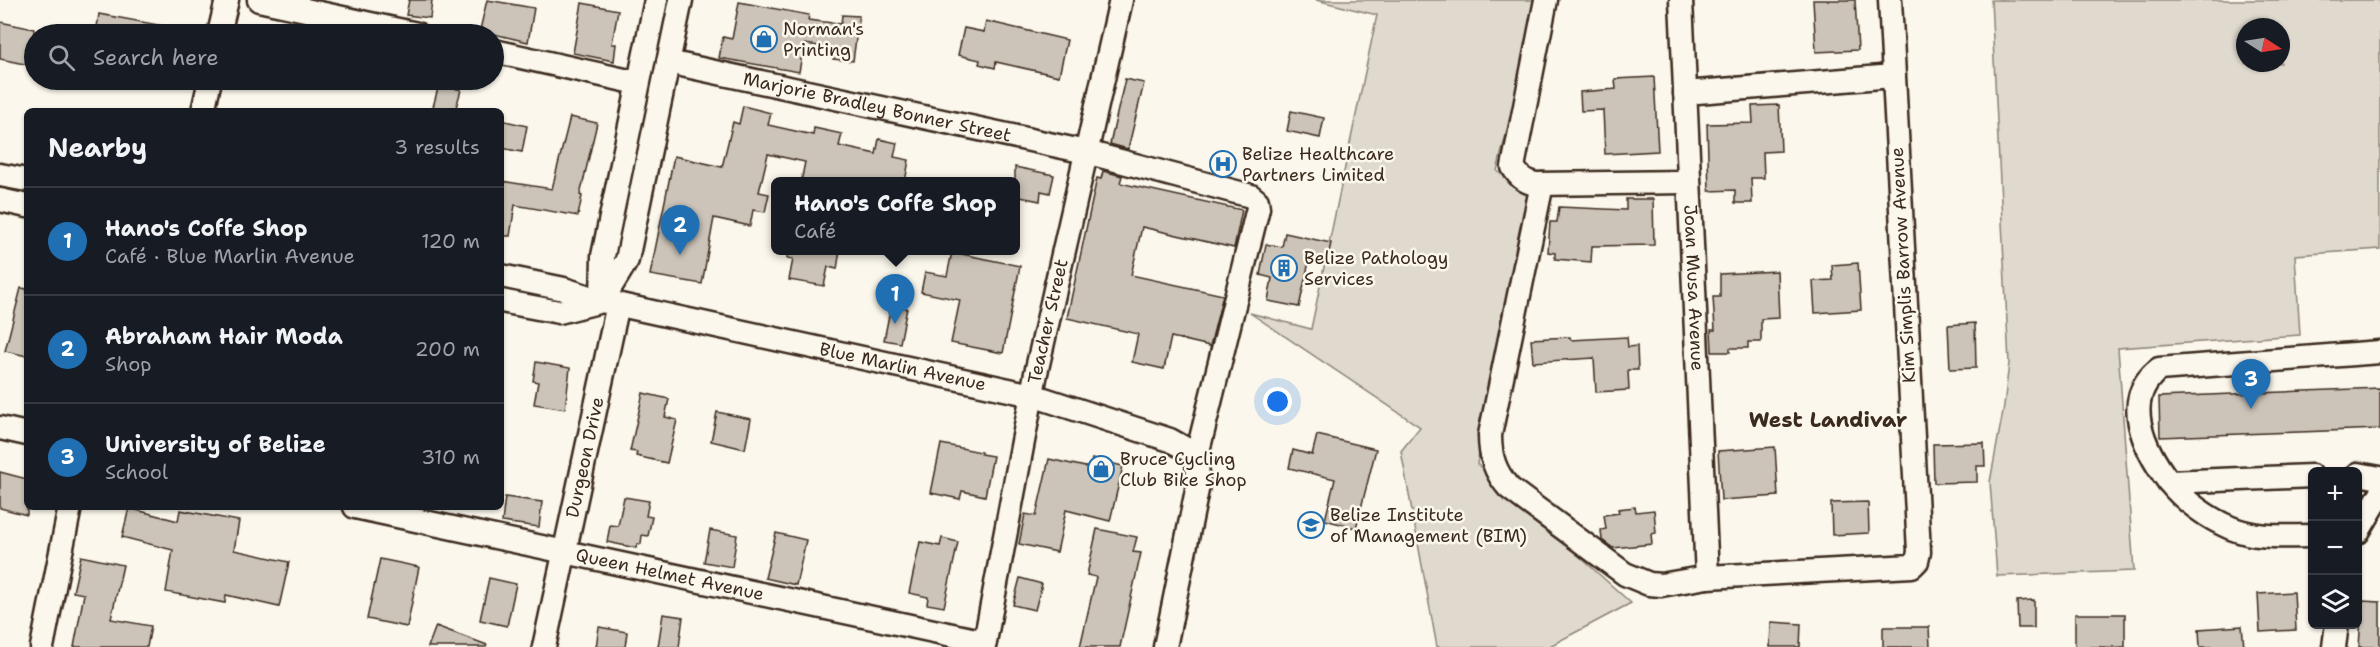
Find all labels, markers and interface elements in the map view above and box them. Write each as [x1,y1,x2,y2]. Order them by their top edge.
place label: Norman's Printing [783,17,864,62]
north arrow [2236,18,2290,72]
search box [24,24,504,90]
shop icon: Norman's Printing [749,24,779,54]
icon: search [45,41,78,74]
text: Search here [93,43,219,72]
street label: Marjorie Bradley Bonner Street [741,67,1014,148]
text: Nearby [48,130,147,165]
text: 3 results [394,134,480,160]
place label: Belize Healthcare Partners Limited [1242,142,1394,187]
street label: Kim Simplis Barrow Avenue [1885,146,1921,384]
hospital icon: Belize Healthcare Partners Limited [1208,149,1238,179]
popup [771,177,1020,255]
text: Hano's Coffe Shop [794,189,997,218]
street label: Joan Musa Avenue [1678,204,1710,371]
pin: 2 [660,206,700,255]
text: Hano's Coffe Shop [105,214,307,243]
text: Café [794,218,836,244]
text: 1 [63,228,72,254]
text: 120 m [421,228,480,254]
text: Café · Blue Marlin Avenue [105,243,355,269]
place label: Belize Pathology Services [1304,246,1448,291]
building icon: Belize Pathology Services [1269,253,1299,283]
street label: Teacher Street [1022,256,1074,386]
pin: 1 [876,274,914,324]
text: Abraham Hair Moda [105,322,343,351]
text: 2 [61,336,75,362]
text: 200 m [415,336,480,362]
street label: Blue Marlin Avenue [817,337,988,397]
text: Shop [105,351,152,377]
pin: 3 [2232,360,2270,409]
your location [1263,387,1292,416]
street label: Durgeon Drive [560,395,610,520]
district label: West Landivar [1749,406,1907,434]
text: University of Belize [105,430,326,459]
text: 3 [61,444,75,470]
text: 310 m [421,444,480,470]
place label: Bruce Cycling Club Bike Shop [1120,447,1247,492]
shop icon: Bruce Cycling Club Bike Shop [1086,454,1116,484]
text: School [105,459,168,485]
map controls [2308,467,2362,629]
button: + [2308,467,2362,521]
place label: Belize Institute of Management (BIM) [1330,503,1527,548]
school or university icon: Belize Institute of Management (BIM) [1296,510,1326,540]
button: − [2308,521,2362,575]
street label: Queen Helmet Avenue [573,543,766,606]
button: layers [2308,575,2362,629]

